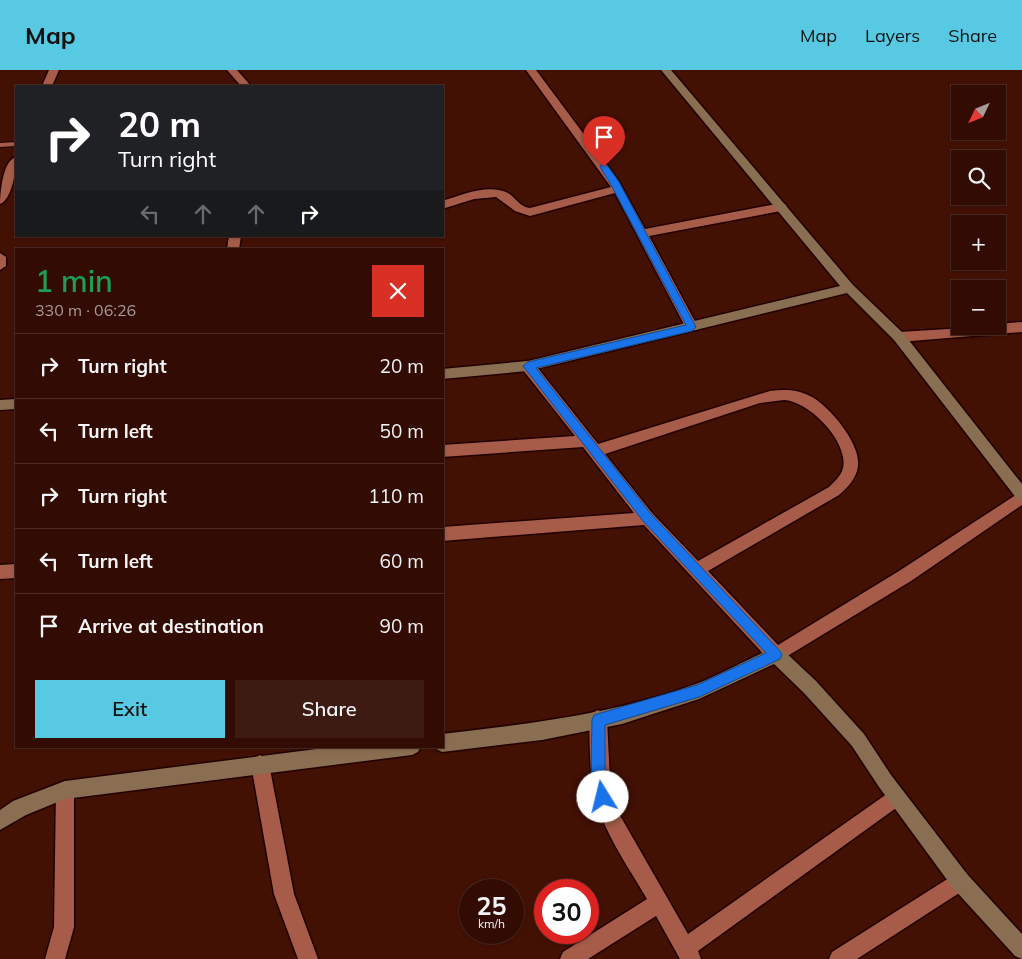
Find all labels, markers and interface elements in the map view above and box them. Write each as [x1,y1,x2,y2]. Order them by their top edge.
text: Map [25,20,76,50]
text: Map [800,24,837,47]
text: Layers [865,24,920,47]
text: Share [948,24,997,47]
north arrow [951,85,1006,140]
map controls [951,85,1006,335]
text: 20 m [118,102,201,146]
icon: right [35,105,100,170]
pin [583,116,625,167]
icon: arrive [590,123,618,151]
text: Turn right [118,145,216,173]
button: search [951,150,1006,205]
icon: left [136,200,164,228]
icon: ahead [189,200,217,228]
icon: ahead [242,200,270,228]
icon: right [295,200,323,228]
button: + [951,215,1006,270]
text: 1 min [35,262,113,300]
button: close [372,265,424,317]
button: − [951,280,1006,335]
text: 330 m · 06:26 [35,300,136,320]
icon: right [35,352,63,380]
text: Turn right [78,354,167,378]
text: 20 m [380,354,424,378]
icon: left [35,417,63,445]
text: Turn left [78,419,153,443]
text: 50 m [380,419,424,443]
icon: right [35,482,63,510]
text: Turn right [78,484,167,508]
text: 110 m [368,484,424,508]
icon: left [35,547,63,575]
text: Turn left [78,549,153,573]
text: 60 m [380,549,424,573]
icon: arrive [35,612,63,640]
text: Arrive at destination [78,614,264,638]
text: 90 m [380,614,424,638]
button: Exit [35,680,225,738]
button: Share [235,680,424,738]
position arrow [576,770,628,822]
speed limit sign: 30 [534,879,599,944]
text: 25 [476,890,507,921]
text: km/h [478,916,505,931]

